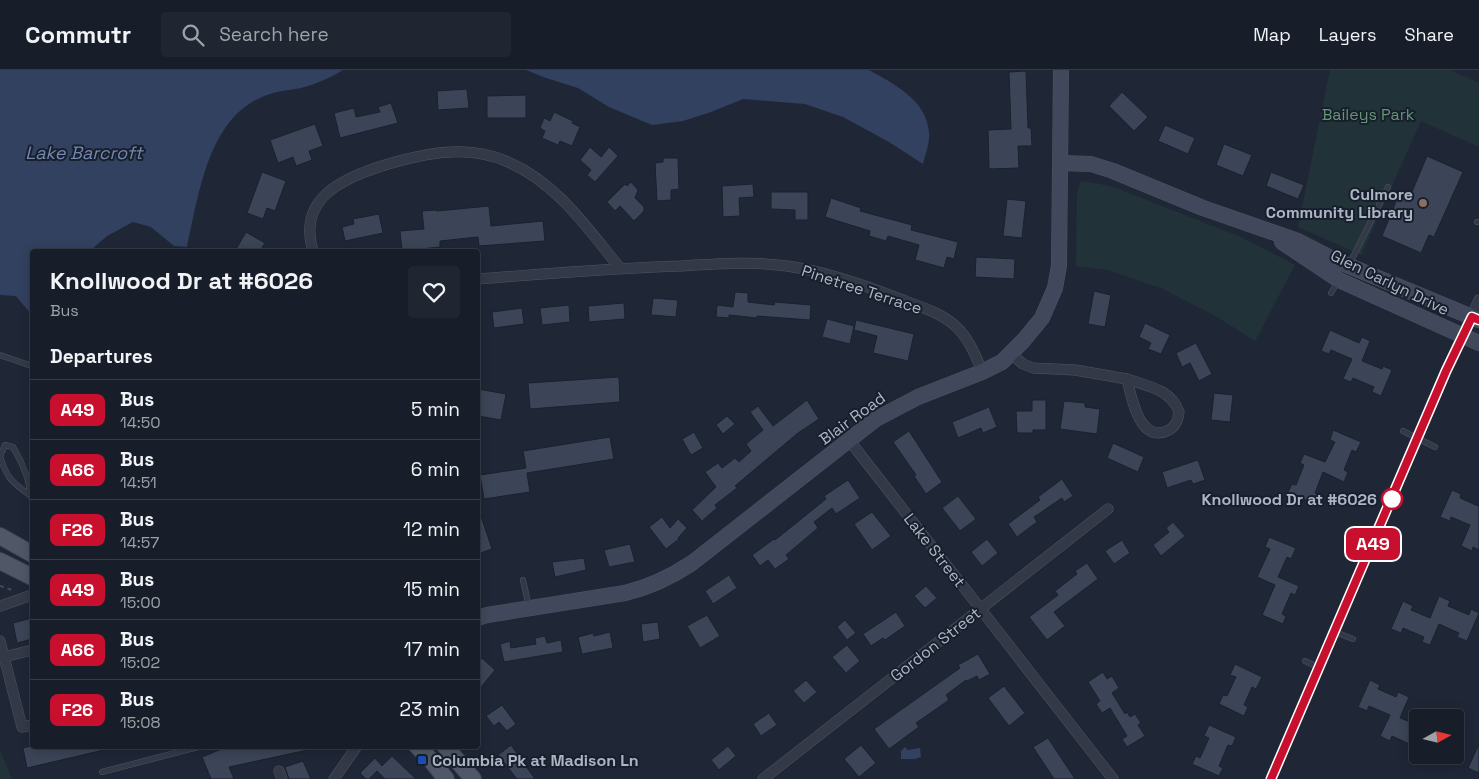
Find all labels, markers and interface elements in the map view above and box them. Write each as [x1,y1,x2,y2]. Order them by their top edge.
search box [161,12,511,57]
text: Commutr [25,19,131,50]
icon: search [179,21,207,49]
text: Search here [219,22,329,47]
text: Map [1253,23,1291,46]
text: Layers [1319,23,1376,46]
text: Share [1404,23,1454,46]
park label: Baileys Park [1322,104,1415,125]
water label: Lake Barcroft [25,141,144,164]
place label: Culmore Community Library [1266,184,1413,223]
marker: Culmore Community Library [1417,197,1429,209]
street label: Glen Carlyn Drive [1327,245,1453,320]
street label: Pinetree Terrace [799,260,925,319]
text: Knollwood Dr at #6026 [50,265,313,296]
button: heart [408,266,460,318]
text: Bus [50,300,79,321]
text: Departures [50,344,153,369]
text: Bus [120,387,154,412]
street label: Blair Road [815,387,890,450]
text: 5 min [411,397,460,422]
text: A49 [61,398,94,421]
text: 14:50 [120,412,161,433]
text: Bus [120,447,154,472]
text: 6 min [411,457,460,482]
text: A66 [61,458,94,481]
text: 14:51 [120,472,157,493]
marker: Knollwood Dr at #6026 [1381,488,1403,510]
place label: Knollwood Dr at #6026 [1202,489,1377,510]
text: Bus [120,507,154,532]
street label: Lake Street [899,509,970,592]
text: 12 min [403,517,460,542]
text: F26 [62,518,93,541]
line badge: A49 [1344,528,1402,560]
text: 14:57 [120,532,159,553]
text: A49 [1356,532,1390,555]
text: Bus [120,567,154,592]
text: 15 min [403,577,460,602]
text: A49 [61,578,94,601]
text: 15:00 [120,592,161,613]
street label: Gordon Street [886,603,985,686]
text: Bus [120,627,154,652]
text: 17 min [404,637,460,662]
text: A66 [61,638,94,661]
text: 15:02 [120,652,160,673]
text: Bus [120,687,154,712]
text: 23 min [400,697,460,722]
text: F26 [62,698,93,721]
north arrow [1409,709,1464,764]
map controls [1409,709,1464,764]
text: 15:08 [120,712,161,733]
place label: Columbia Pk at Madison Ln [432,750,639,771]
marker: Columbia Pk at Madison Ln [416,754,428,766]

